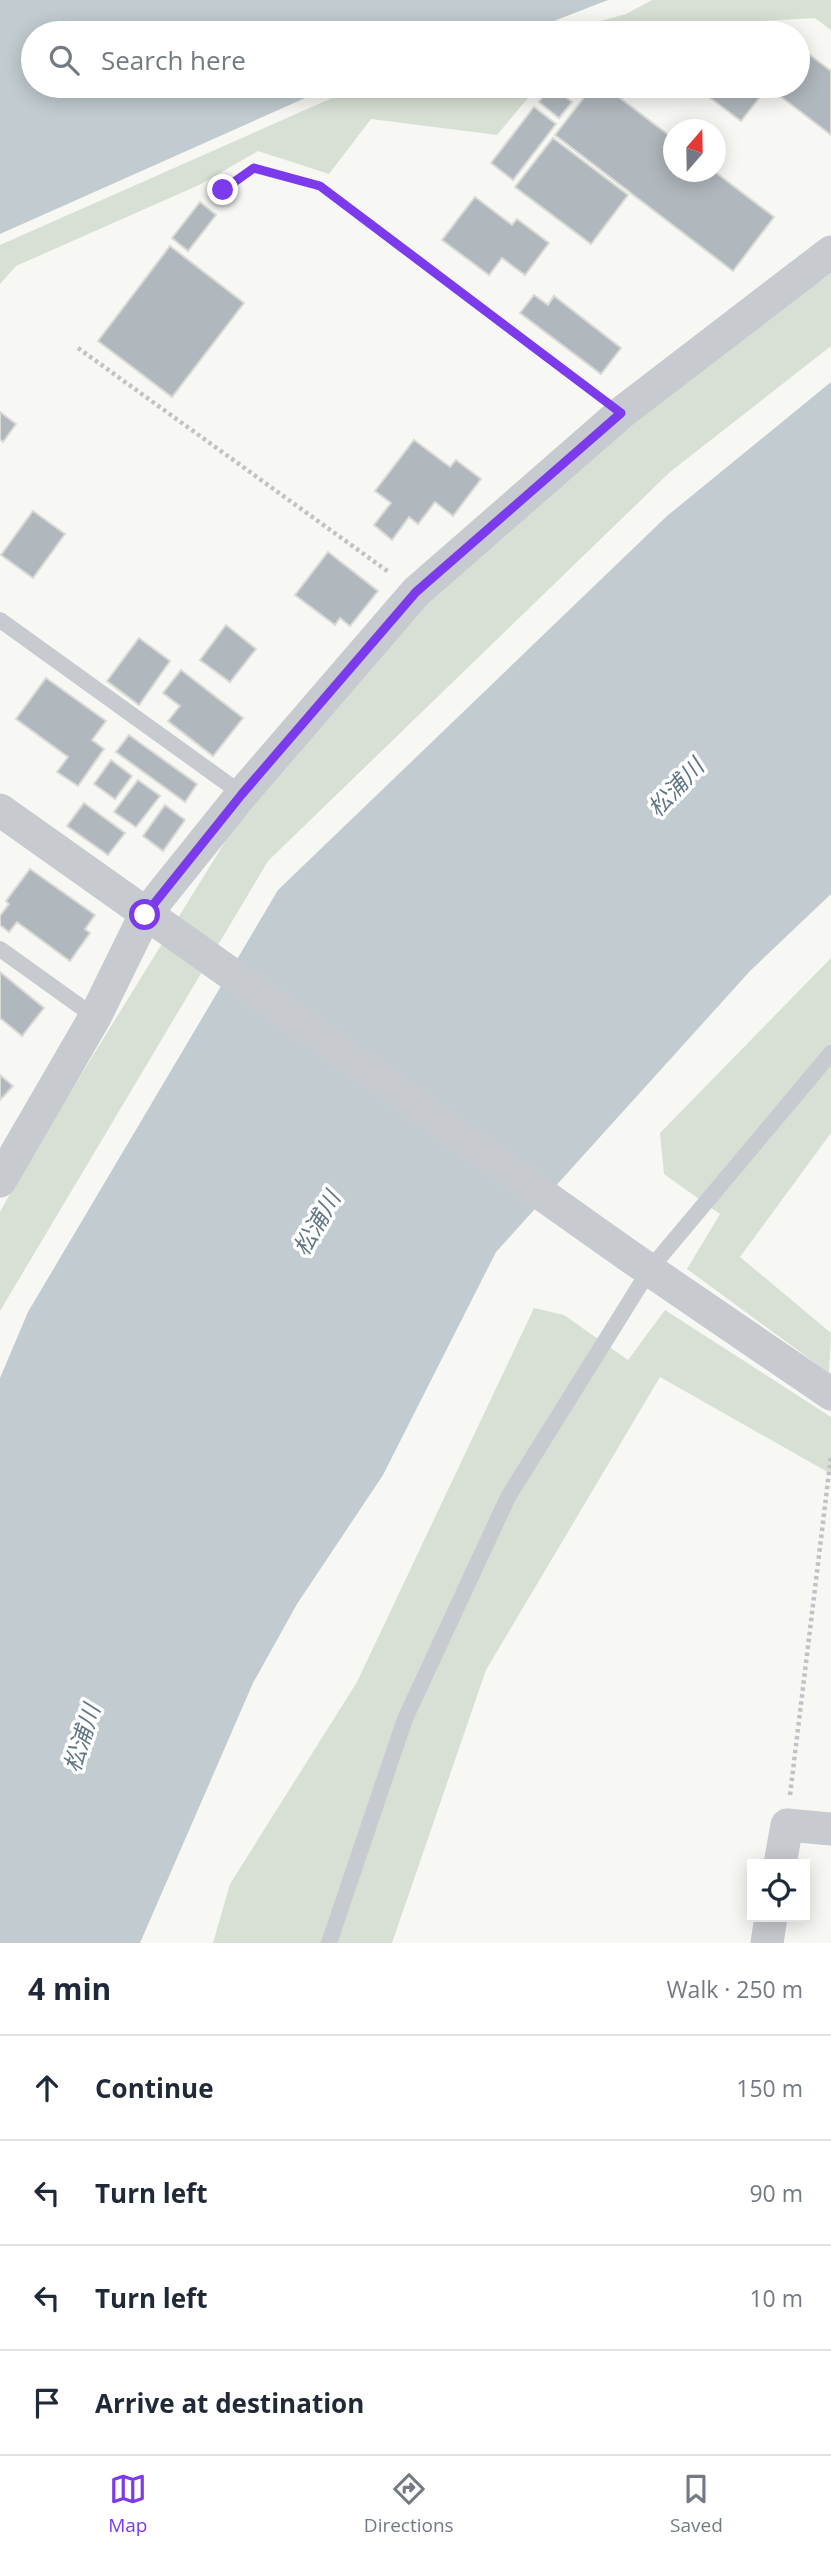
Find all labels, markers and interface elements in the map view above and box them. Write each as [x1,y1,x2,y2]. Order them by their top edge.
search box [21,21,810,98]
icon: search [45,41,83,79]
text: Search here [101,42,246,78]
north arrow [663,119,726,182]
route end [207,174,238,205]
water label: 松浦川 [640,749,712,823]
route start [129,899,160,930]
water label: 松浦川 [285,1183,349,1261]
water label: 松浦川 [55,1697,108,1776]
map controls [747,1859,810,1922]
button: locate [747,1859,810,1922]
text: 4 min [28,1968,111,2009]
text: Walk · 250 m [666,1973,803,2005]
icon: ahead [28,2069,66,2107]
text: Continue [95,2070,214,2106]
text: 150 m [736,2072,803,2104]
icon: left [28,2174,66,2212]
text: Turn left [95,2175,207,2211]
text: 90 m [749,2177,803,2209]
icon: left [28,2279,66,2317]
text: Turn left [95,2280,207,2316]
text: 10 m [749,2282,803,2314]
icon: arrive [28,2384,66,2422]
text: Arrive at destination [95,2385,364,2421]
tab: Map [108,2470,147,2538]
tab: Directions [364,2470,454,2538]
tab: Saved [670,2470,723,2538]

